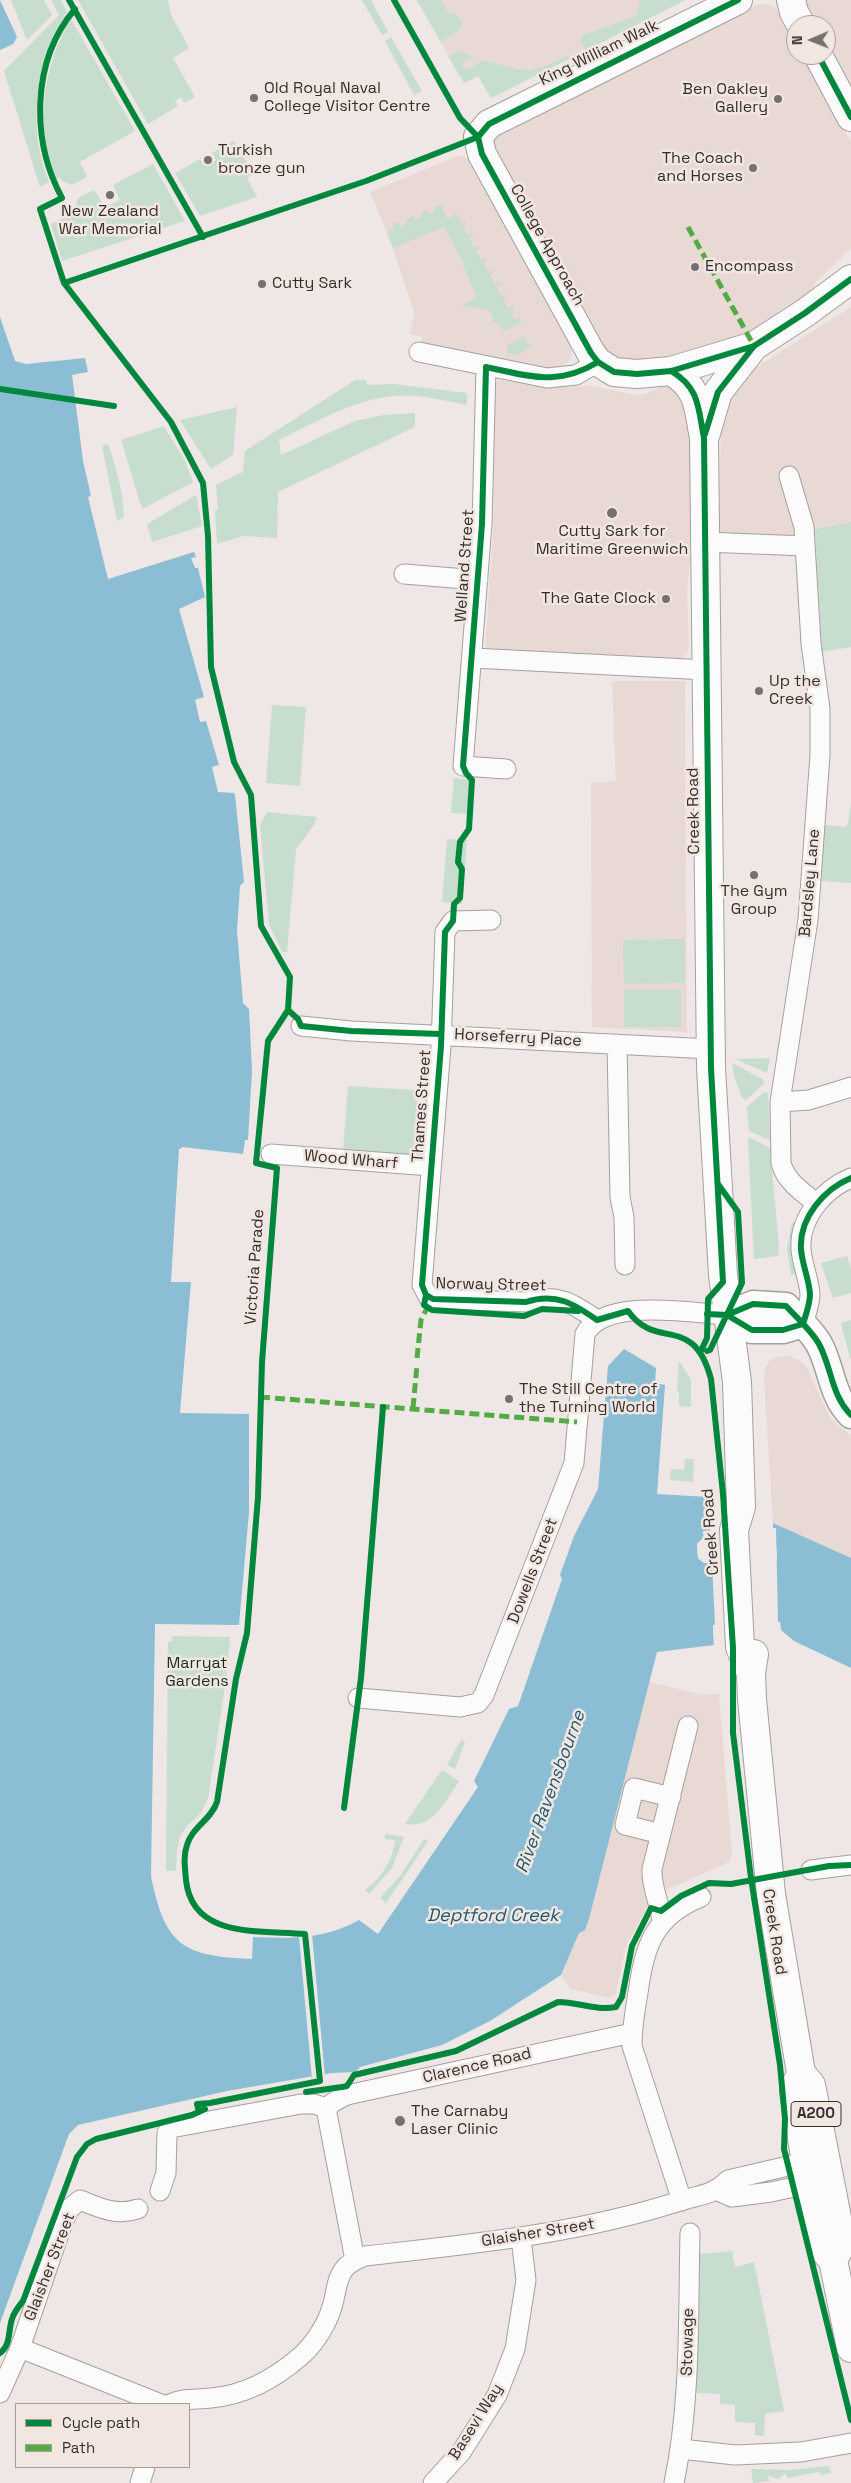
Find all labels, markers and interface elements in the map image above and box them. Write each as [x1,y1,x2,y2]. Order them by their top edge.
north arrow [786,15,836,65]
street label: King William Walk [536,16,662,90]
text: N [788,35,806,45]
place label: Old Royal Naval College Visitor Centre [264,79,431,117]
place label: Ben Oakley Gallery [682,80,768,118]
marker: Old Royal Naval College Visitor Centre [248,92,260,104]
marker: Ben Oakley Gallery [772,93,784,105]
place label: Turkish bronze gun [218,141,305,179]
place label: The Coach and Horses [657,149,743,187]
marker: Turkish bronze gun [202,154,214,166]
marker: The Coach and Horses [747,162,759,174]
street label: College Approach [506,181,588,309]
marker: New Zealand War Memorial [104,189,116,201]
place label: New Zealand War Memorial [58,202,162,240]
place label: Encompass [705,257,793,277]
marker: Encompass [689,261,701,273]
place label: Cutty Sark [272,274,352,294]
marker: Cutty Sark [256,278,268,290]
marker: Cutty Sark for Maritime Greenwich [605,506,619,520]
street label: Welland Street [451,509,479,623]
place label: Cutty Sark for Maritime Greenwich [536,522,688,560]
place label: The Gate Clock [541,589,656,609]
marker: The Gate Clock [660,593,672,605]
place label: Up the Creek [769,672,821,710]
marker: Up the Creek [753,685,765,697]
street label: Creek Road [684,767,704,855]
street label: Bardsley Lane [796,828,824,938]
marker: The Gym Group [748,869,760,881]
place label: The Gym Group [721,882,787,920]
street label: Horseferry Place [454,1025,582,1051]
street label: Thames Street [408,1049,436,1163]
street label: Wood Wharf [303,1146,399,1174]
street label: Victoria Parade [241,1208,269,1326]
street label: Norway Street [435,1274,547,1296]
place label: The Still Centre of the Turning World [519,1380,658,1418]
marker: The Still Centre of the Turning World [503,1393,515,1405]
street label: Creek Road [698,1488,724,1576]
street label: Dowells Street [504,1515,562,1627]
park label: Marryat Gardens [165,1654,229,1692]
water label: River Ravensbourne [512,1708,590,1876]
street label: Creek Road [758,1888,790,1976]
water label: Deptford Creek [427,1905,559,1927]
street label: Clarence Road [421,2044,533,2088]
place label: The Carnaby Laser Clinic [411,2102,508,2140]
road number: A200 [791,2102,841,2126]
marker: The Carnaby Laser Clinic [393,2114,407,2128]
street label: Glaisher Street [21,2210,79,2324]
street label: Glaisher Street [480,2215,596,2251]
street label: Stowage [678,2308,698,2376]
street label: Basevi Way [445,2380,507,2464]
legend [15,2403,190,2468]
text: Cycle path [62,2413,140,2432]
text: Path [62,2438,95,2457]

